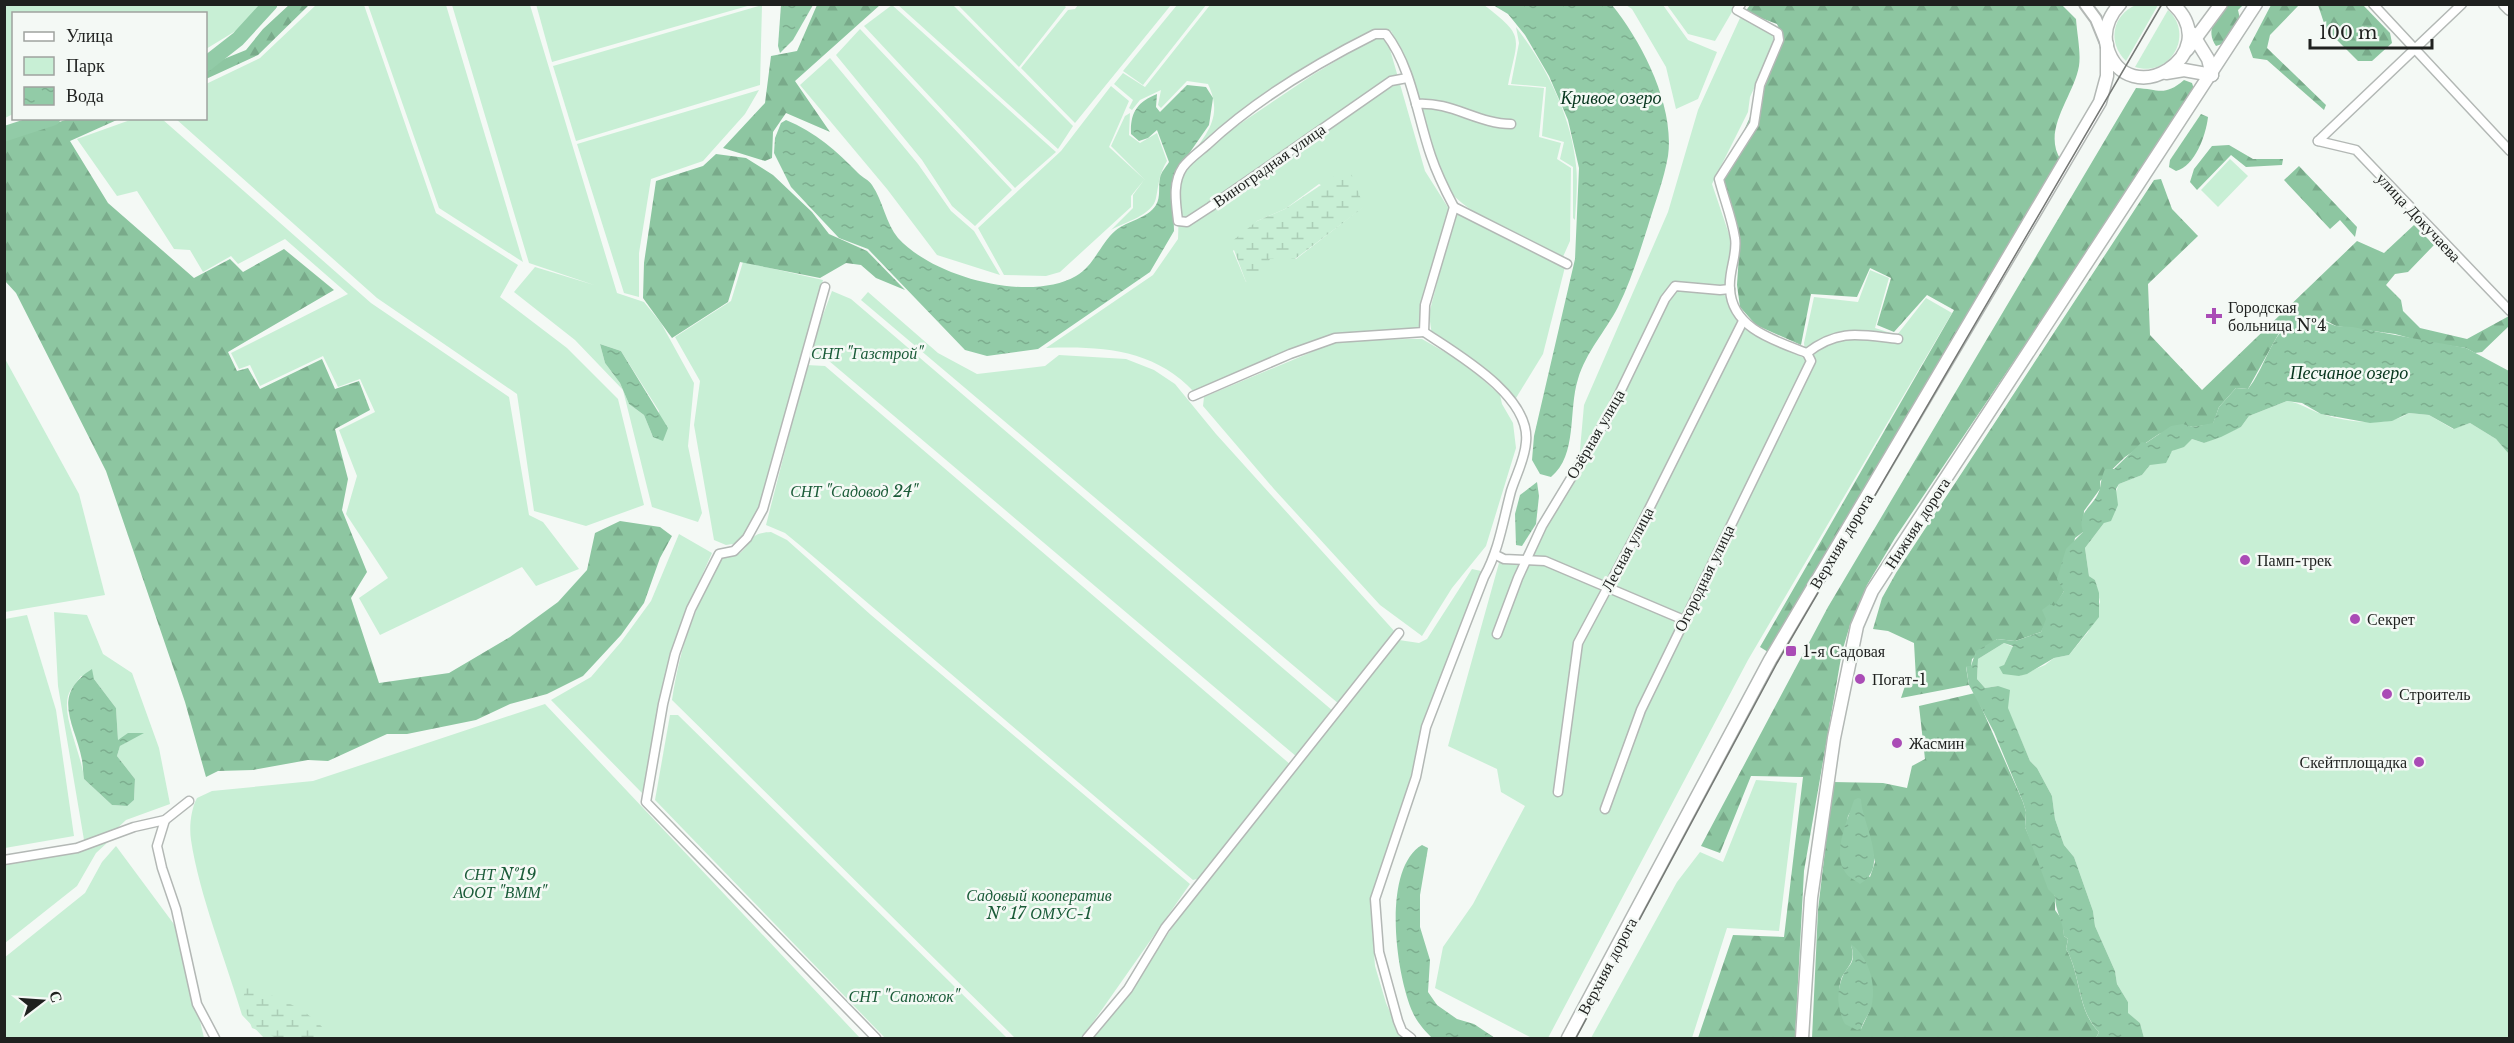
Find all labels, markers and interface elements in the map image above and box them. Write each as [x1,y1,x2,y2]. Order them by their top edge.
legend [12,12,207,120]
scale bar [2310,12,2432,50]
text: 100 m [2319,22,2377,44]
text: Улица [66,25,113,47]
text: Парк [66,55,105,77]
text: Вода [66,85,104,107]
water label: Кривое озеро [1559,87,1662,109]
street label: Виноградная улица [1209,119,1329,211]
street label: улица Докучаева [2372,168,2466,266]
place label: Городская больница №4 [2228,297,2327,335]
marker: Городская больница №4 [2205,307,2223,325]
park label: СНТ "Газстрой" [811,343,924,363]
water label: Песчаное озеро [2289,362,2408,384]
street label: Озёрная улица [1561,386,1629,482]
street label: Нижняя дорога [1880,474,1954,572]
park label: СНТ "Садовод 24" [790,481,919,501]
street label: Верхняя дорога [1805,490,1877,592]
street label: Лесная улица [1596,503,1658,595]
street label: Огородная улица [1669,521,1739,635]
place label: Памп-трек [2257,550,2332,570]
marker: Памп-трек [2238,553,2252,567]
place label: Секрет [2367,609,2415,629]
marker: Секрет [2348,612,2362,626]
place label: 1-я Садовая [1803,641,1886,661]
marker: 1-я Садовая [1784,644,1798,658]
place label: Погат-1 [1872,669,1926,689]
marker: Погат-1 [1853,672,1867,686]
place label: Строитель [2399,684,2471,704]
marker: Строитель [2380,687,2394,701]
place label: Жасмин [1909,733,1965,753]
marker: Жасмин [1890,736,1904,750]
place label: Скейтплощадка [2300,752,2407,772]
marker: Скейтплощадка [2412,755,2426,769]
park label: СНТ №19 АООТ "ВММ" [452,864,548,902]
park label: Садовый кооператив № 17 ОМУС-1 [966,885,1112,923]
street label: Верхняя дорога [1573,914,1641,1018]
north arrow [12,971,72,1031]
park label: СНТ "Сапожок" [848,986,961,1006]
text: С [45,988,68,1005]

